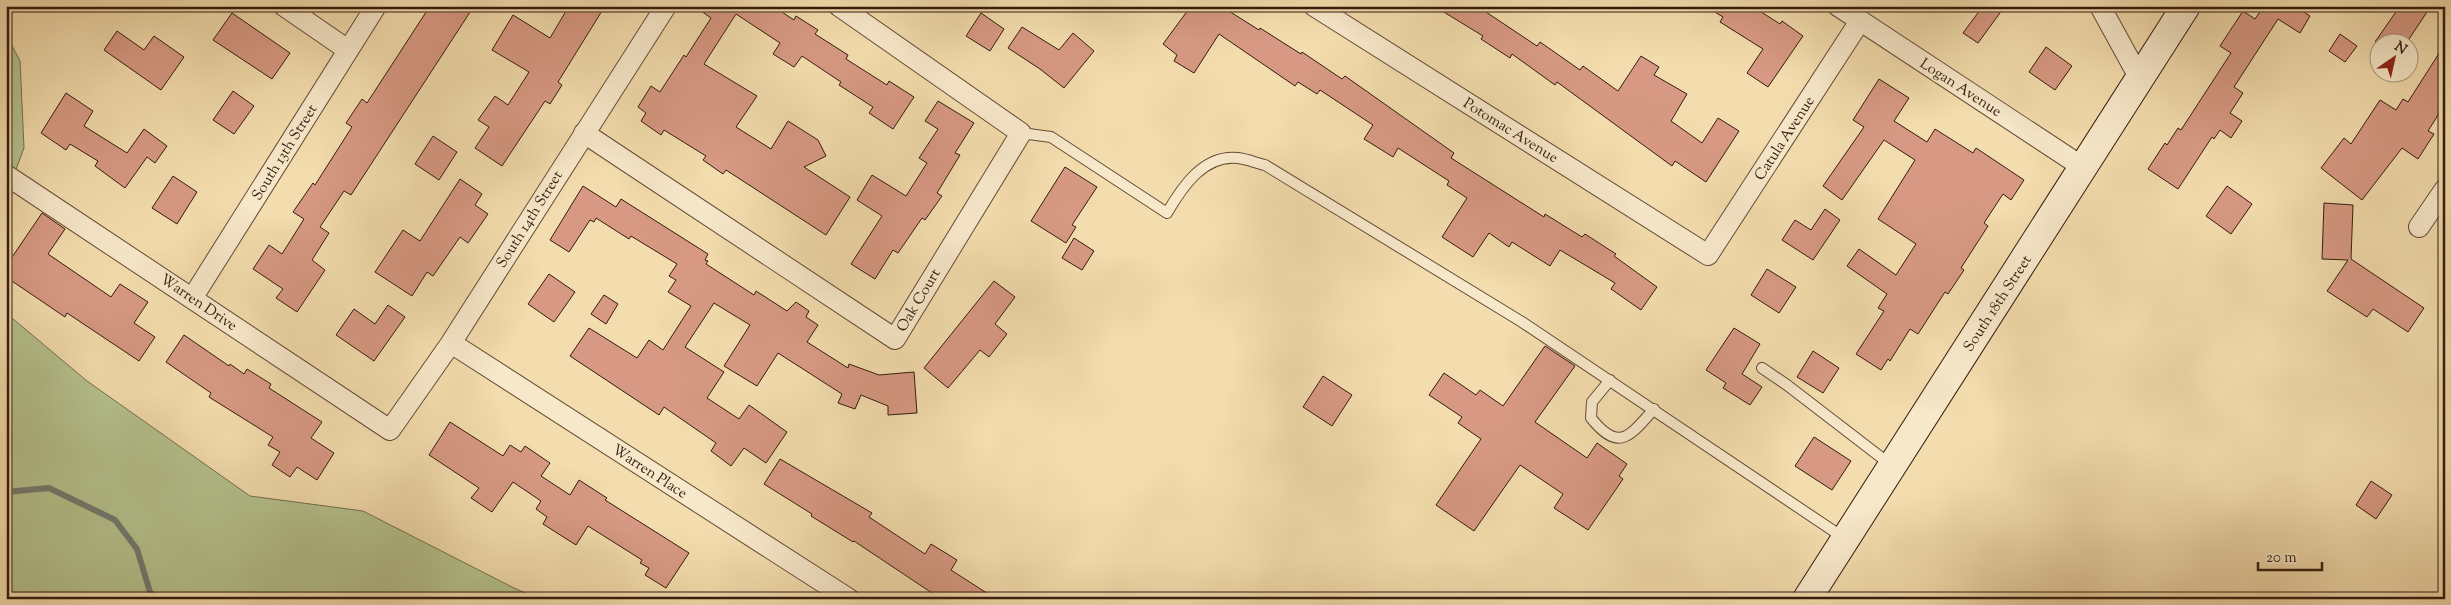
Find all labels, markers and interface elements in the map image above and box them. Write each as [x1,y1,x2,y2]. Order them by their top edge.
north arrow [2368,32,2418,82]
text: N [2390,37,2410,60]
street label: Logan Avenue [1915,54,2005,123]
street label: Catula Avenue [1750,92,1820,185]
street label: Potomac Avenue [1459,94,1562,169]
street label: South 13th Street [247,101,323,205]
street label: South 14th Street [492,167,569,273]
street label: South 18th Street [1959,251,2037,356]
street label: Oak Court [892,265,946,336]
street label: Warren Drive [155,270,241,337]
street label: Warren Place [607,440,691,504]
scale bar [2258,540,2322,572]
text: 20 m [2266,548,2297,569]

